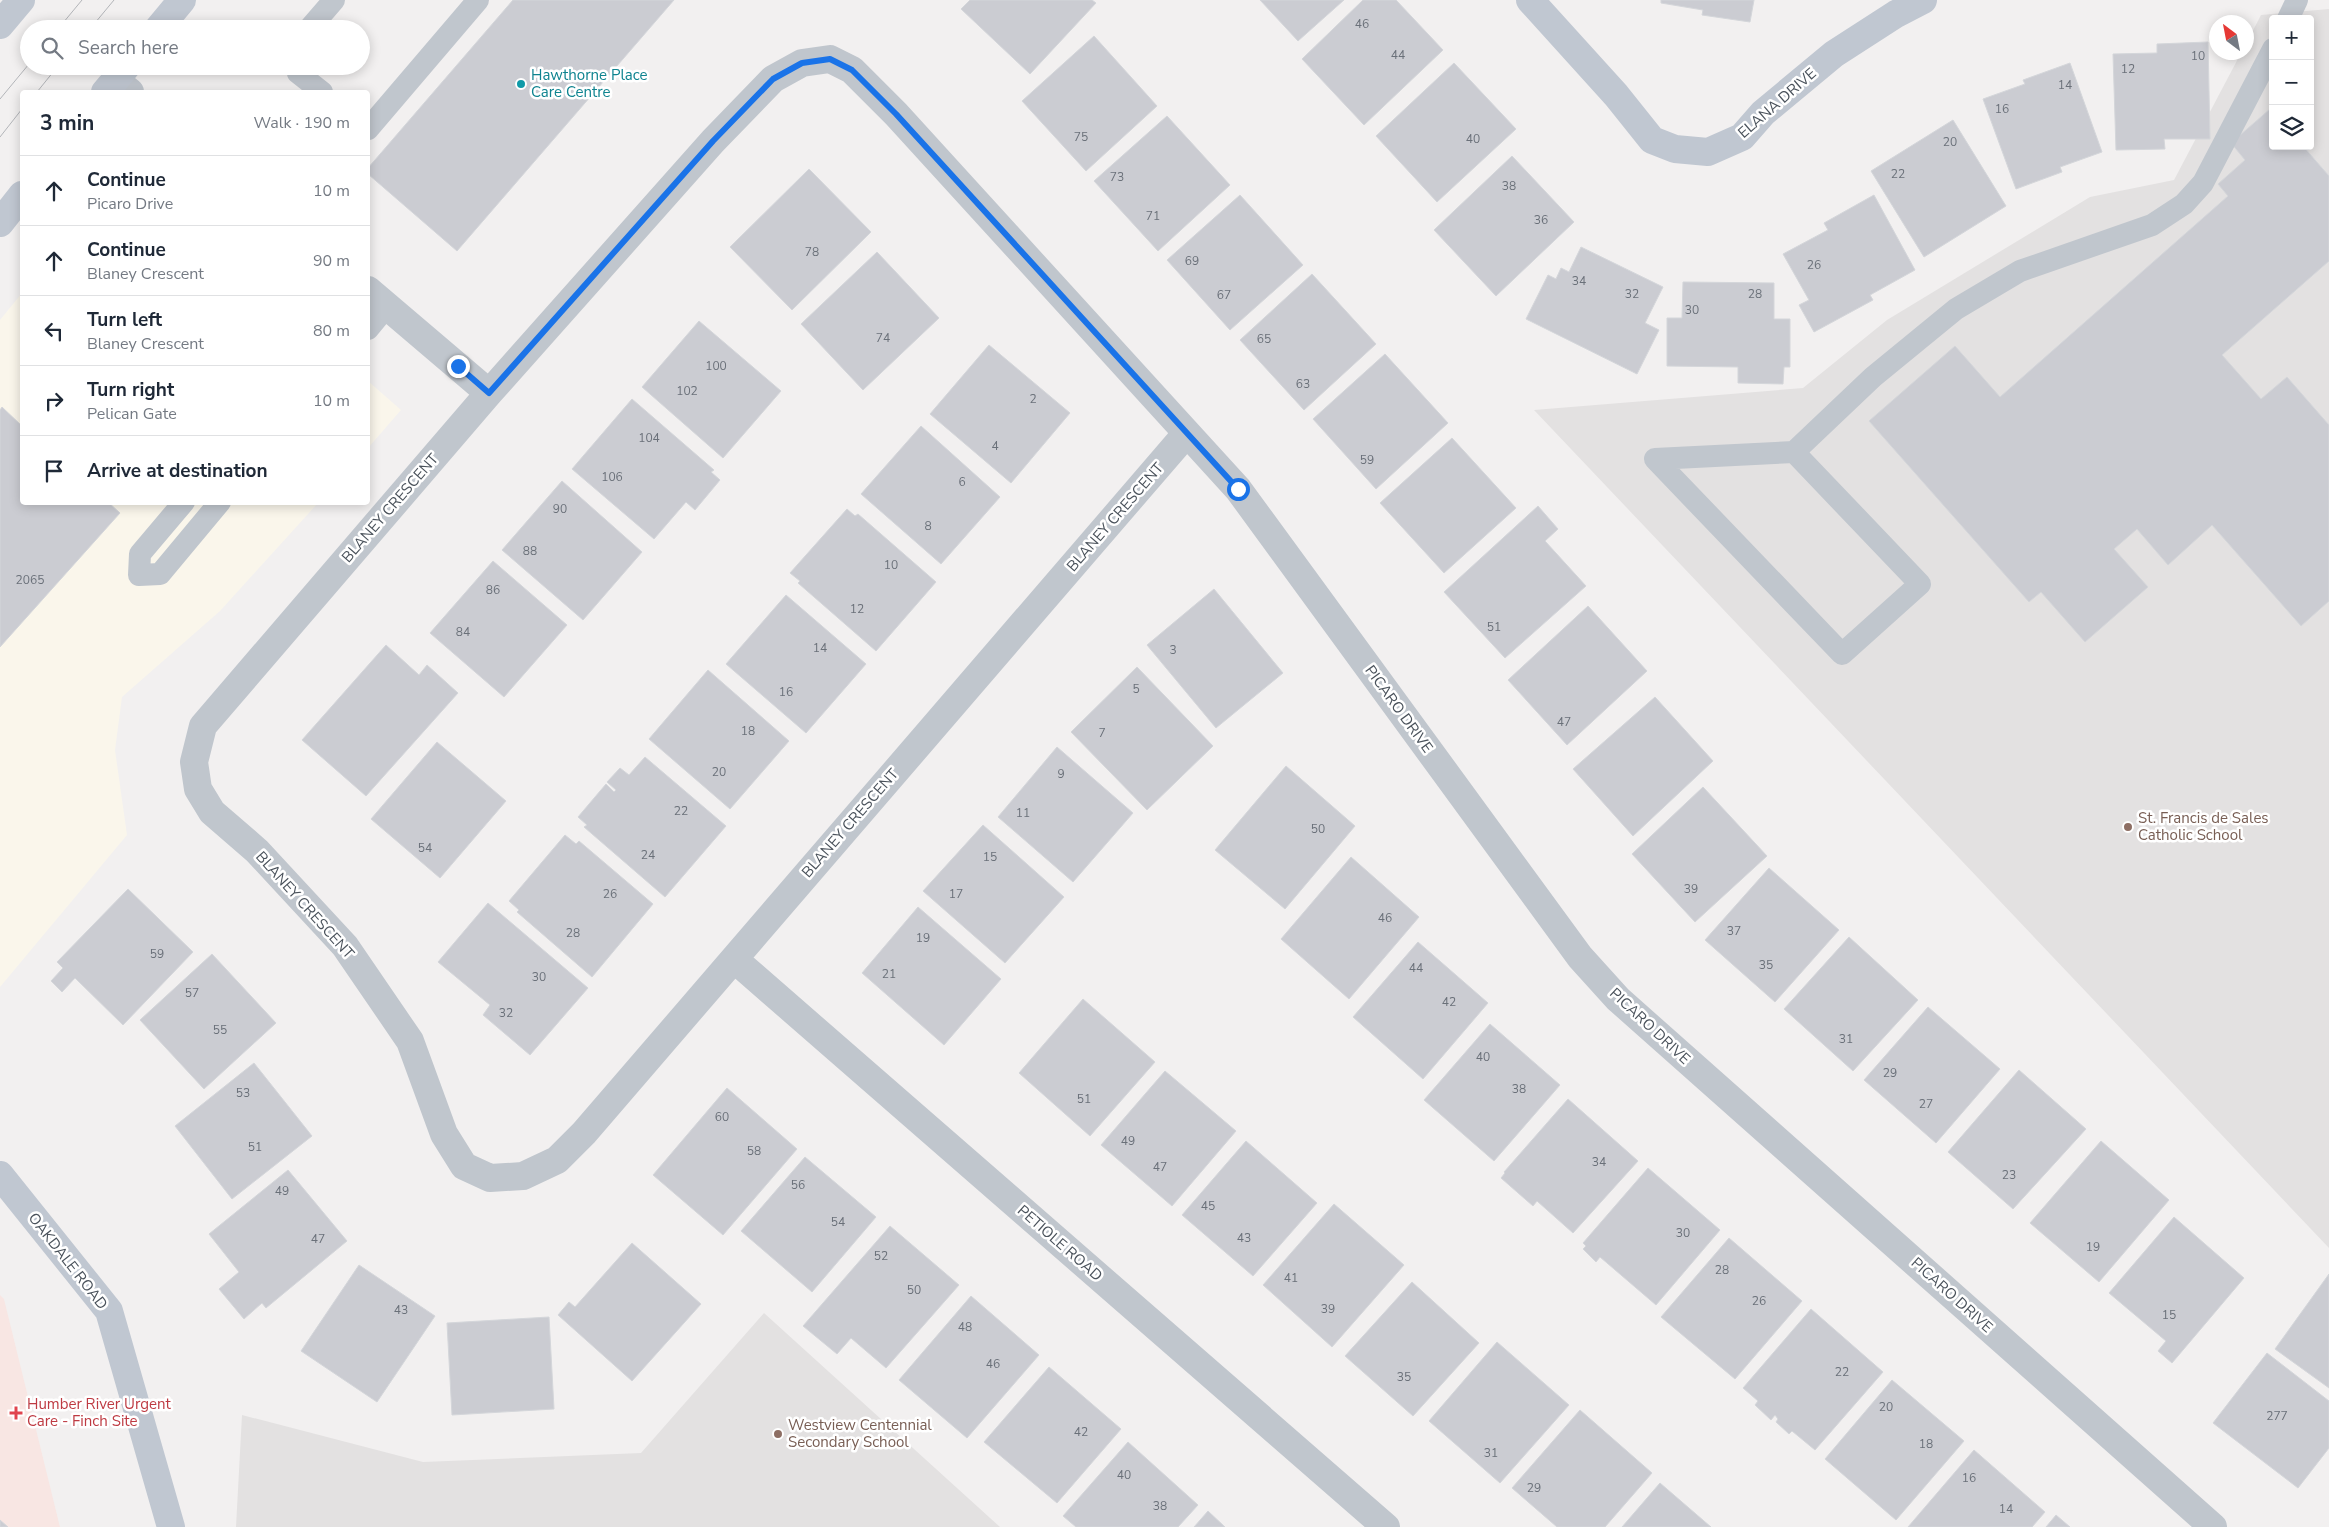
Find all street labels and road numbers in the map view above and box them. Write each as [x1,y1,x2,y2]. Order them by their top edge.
street label: ELANA DRIVE [1734,63,1820,143]
street label: BLANEY CRESCENT [337,449,443,567]
street label: BLANEY CRESCENT [1062,458,1168,576]
street label: PICARO DRIVE [1360,661,1438,757]
street label: BLANEY CRESCENT [797,764,903,882]
street label: BLANEY CRESCENT [251,847,359,963]
street label: PICARO DRIVE [1605,983,1695,1069]
street label: PETIOLE ROAD [1013,1201,1107,1285]
street label: OAKDALE ROAD [24,1209,112,1313]
street label: PICARO DRIVE [1907,1253,1997,1337]

